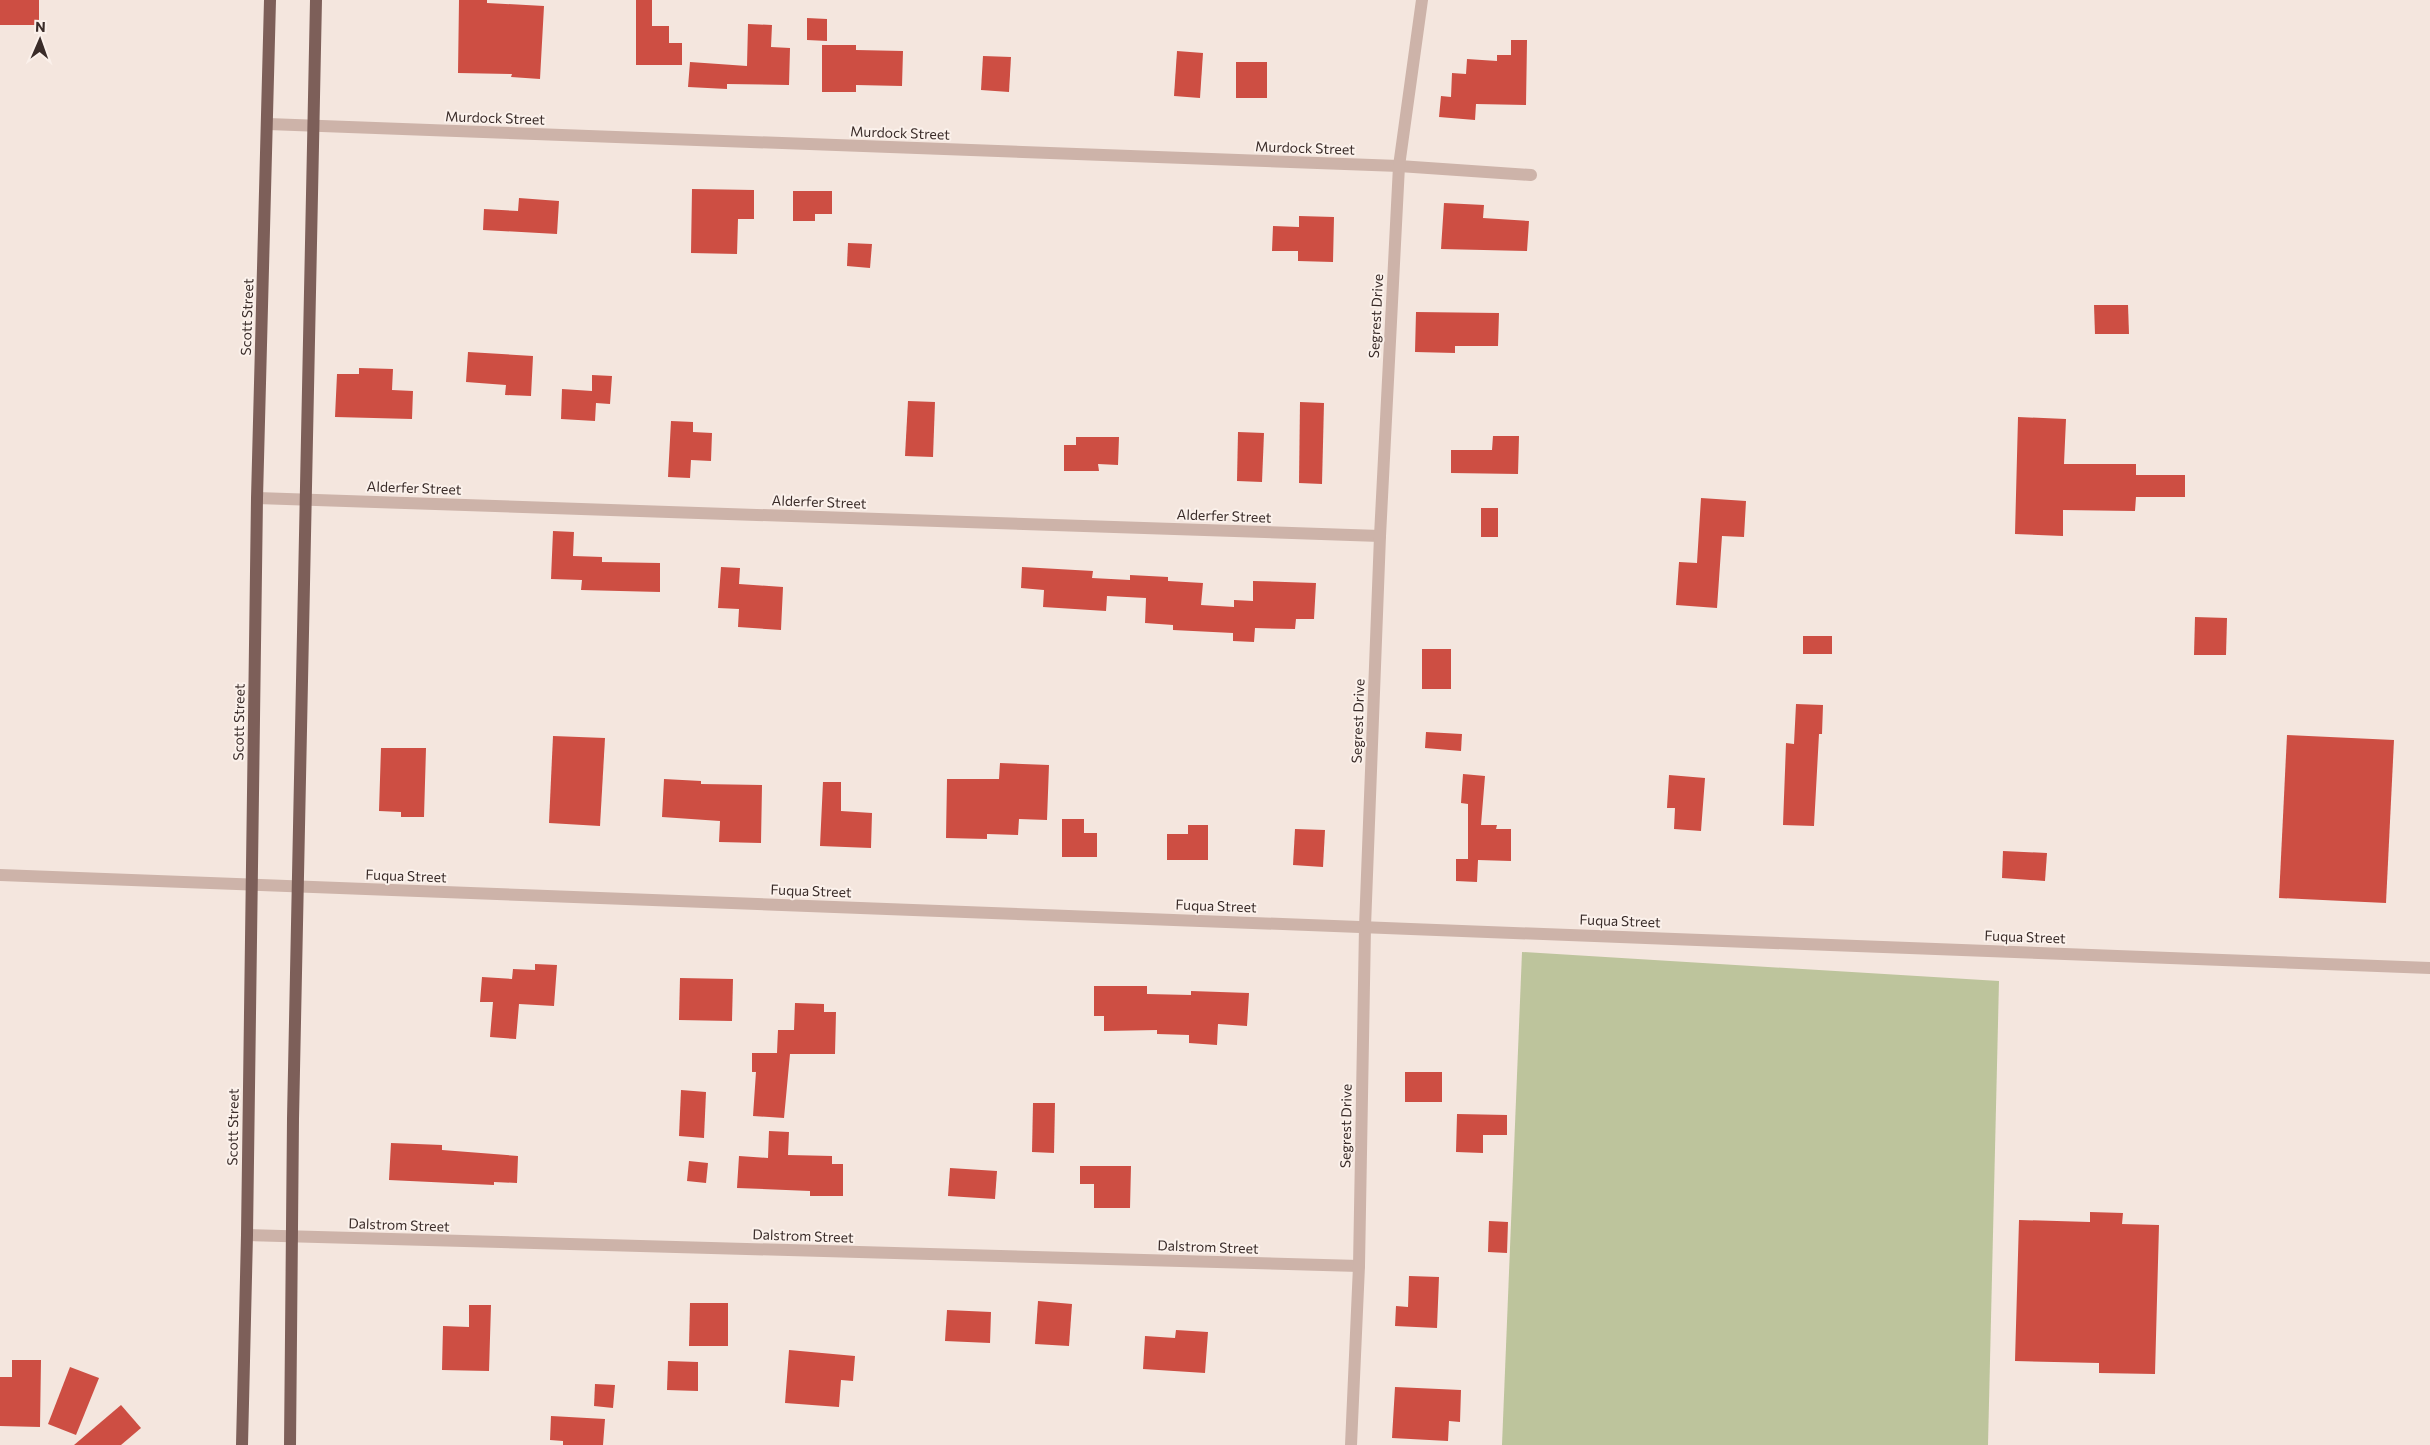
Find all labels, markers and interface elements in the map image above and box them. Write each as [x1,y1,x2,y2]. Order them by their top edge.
north arrow [15,15,65,65]
text: N [35,18,46,35]
street label: Murdock Street [445,107,545,128]
street label: Murdock Street [850,122,950,143]
street label: Murdock Street [1255,137,1355,158]
street label: Segrest Drive [1365,273,1386,359]
street label: Scott Street [237,278,256,356]
street label: Alderfer Street [366,477,462,498]
street label: Alderfer Street [771,491,867,512]
street label: Alderfer Street [1176,505,1272,526]
street label: Segrest Drive [1348,678,1367,764]
street label: Scott Street [229,683,248,761]
street label: Fuqua Street [365,866,447,885]
street label: Fuqua Street [770,881,852,900]
street label: Fuqua Street [1175,896,1257,915]
street label: Fuqua Street [1579,911,1661,930]
street label: Fuqua Street [1984,927,2066,946]
street label: Segrest Drive [1336,1084,1355,1168]
street label: Scott Street [223,1088,242,1166]
street label: Dalstrom Street [348,1214,450,1235]
street label: Dalstrom Street [752,1225,854,1246]
street label: Dalstrom Street [1157,1236,1259,1257]

